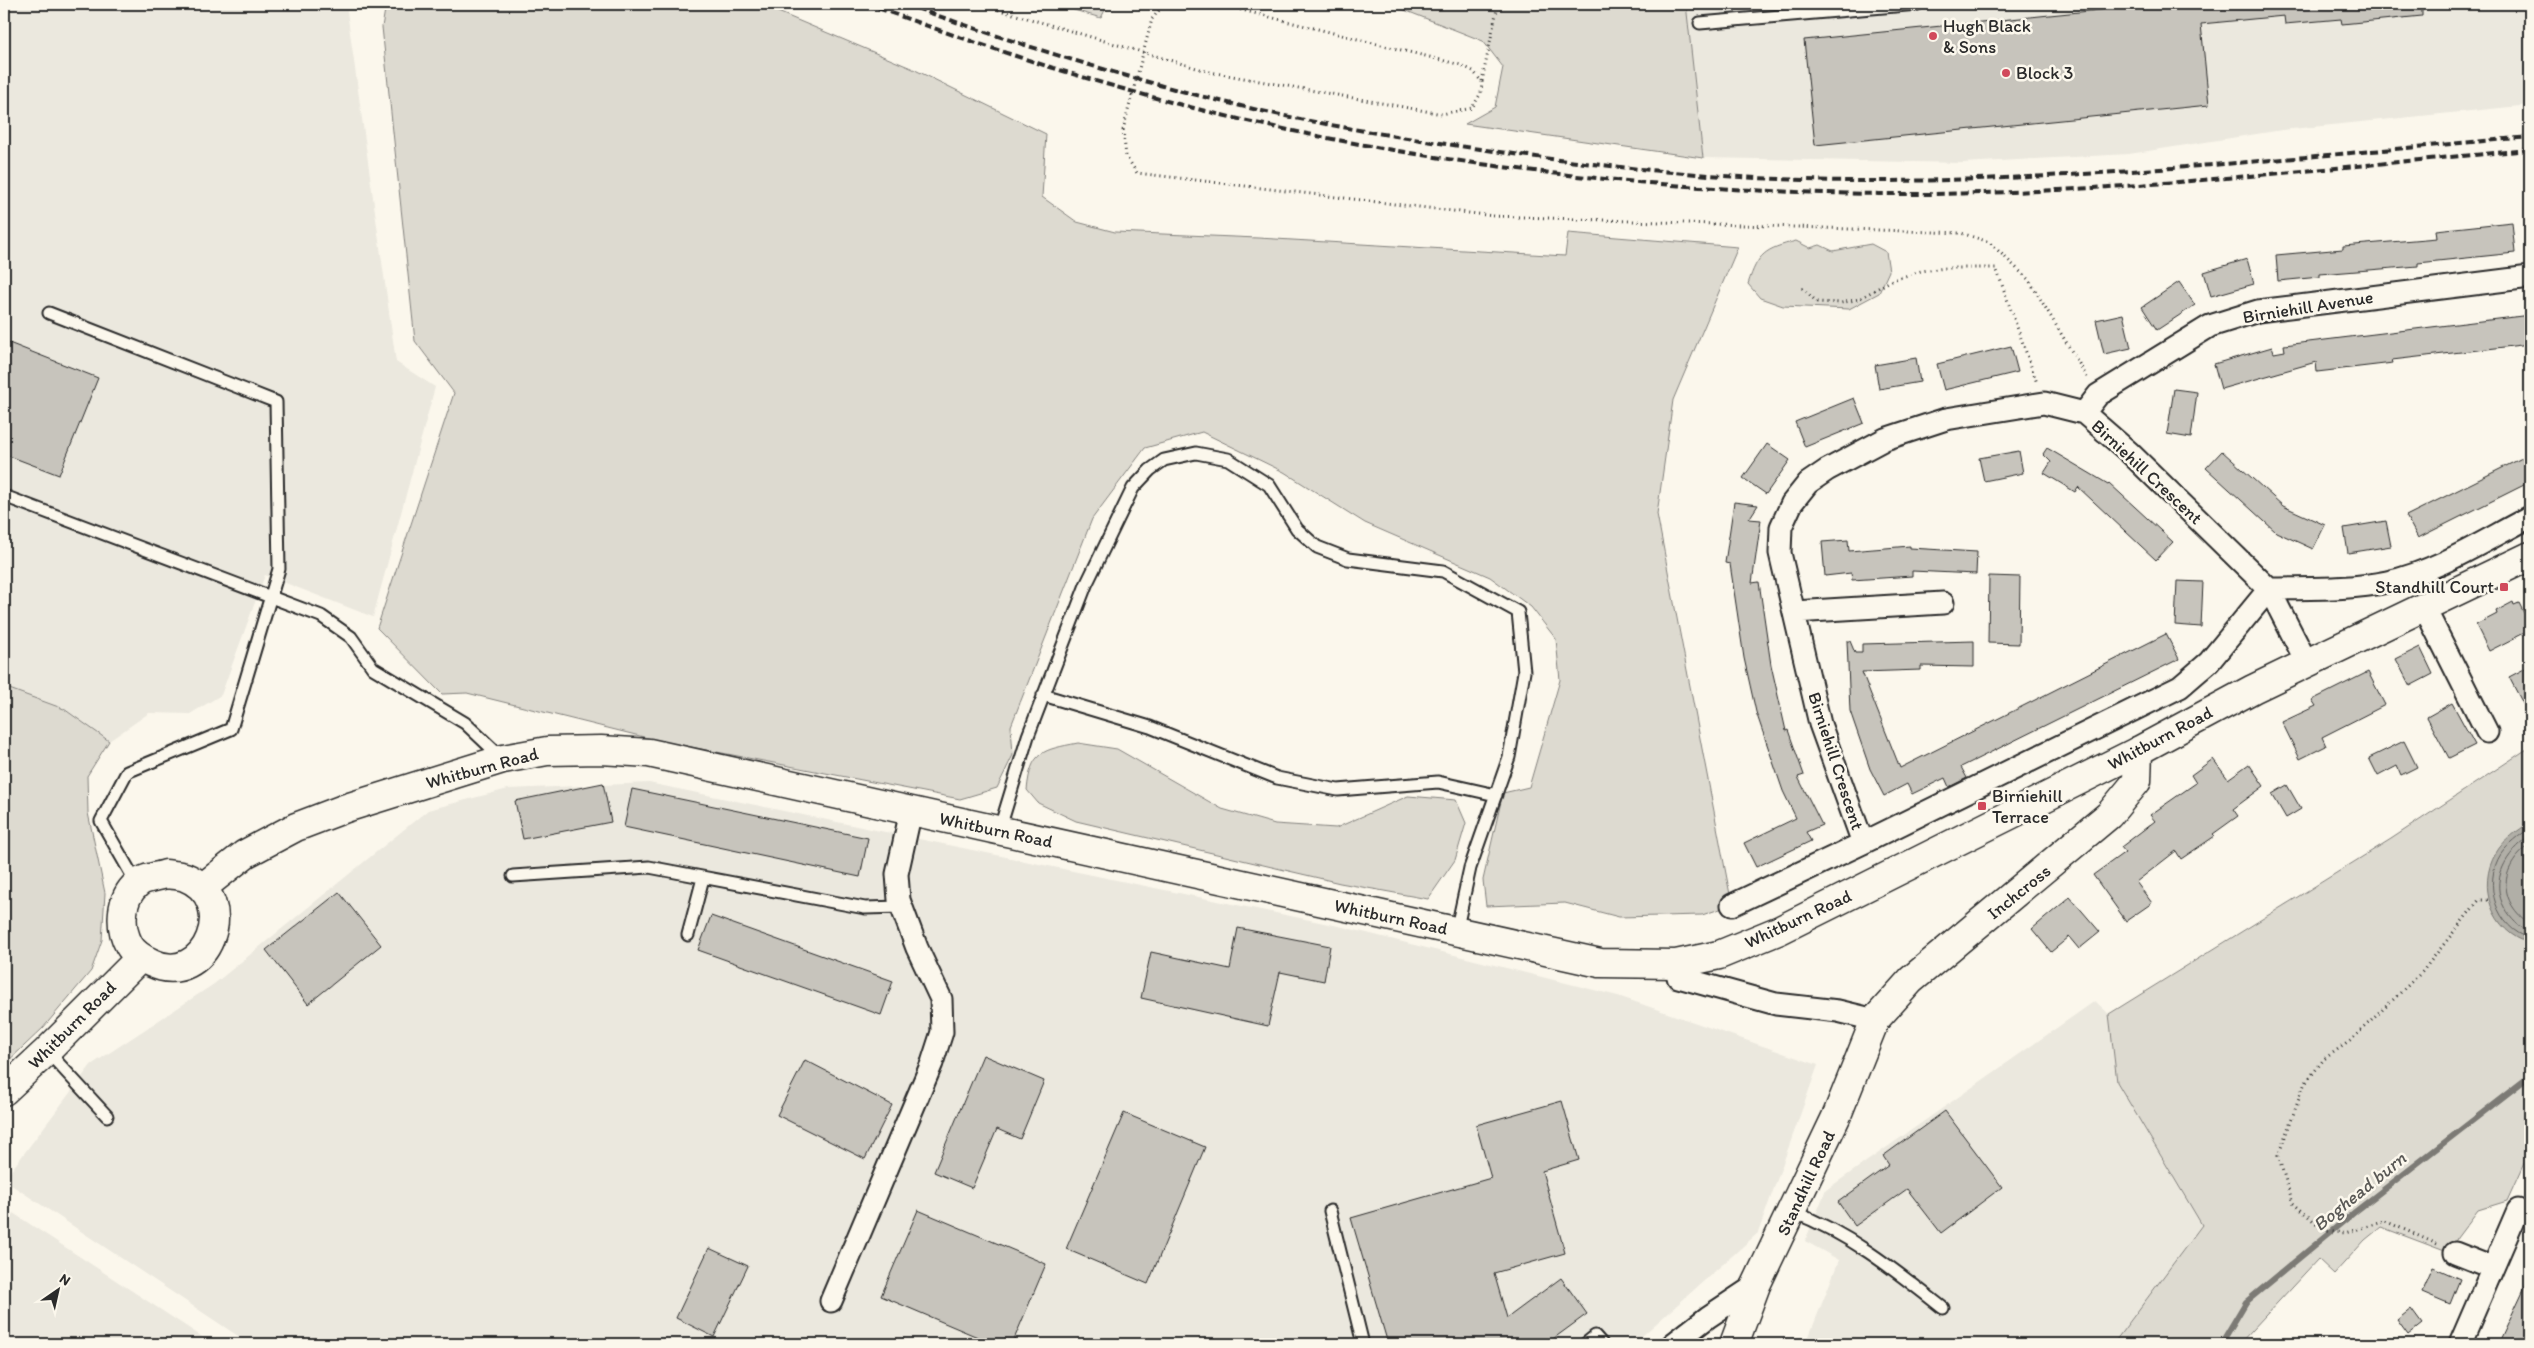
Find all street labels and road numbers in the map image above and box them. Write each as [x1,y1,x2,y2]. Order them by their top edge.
street label: Birniehill Avenue [2241,286,2375,328]
street label: Birniehill Crescent [2087,415,2207,529]
street label: Birniehill Crescent [1803,689,1869,833]
street label: Whitburn Road [2104,701,2216,775]
street label: Whitburn Road [423,742,541,794]
street label: Whitburn Road [937,807,1055,853]
street label: Inchcross [1983,860,2055,924]
street label: Whitburn Road [1741,885,1855,953]
street label: Whitburn Road [1332,894,1450,940]
street label: Whitburn Road [23,976,121,1074]
street label: Standhill Road [1772,1127,1840,1239]

